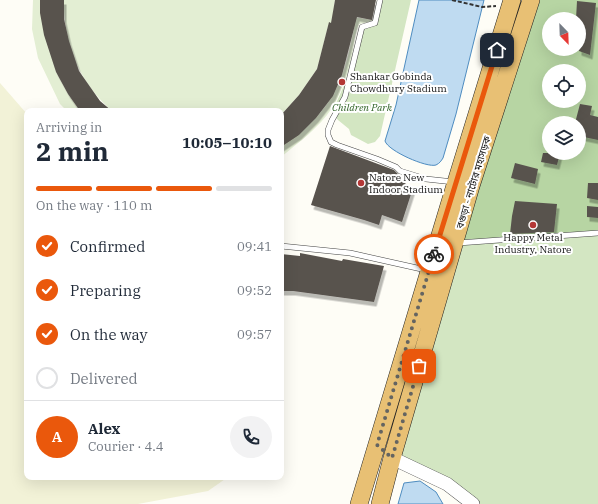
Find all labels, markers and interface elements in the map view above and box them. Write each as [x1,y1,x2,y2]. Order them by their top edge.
north arrow [542,12,586,56]
map controls [542,12,586,160]
pin [480,33,514,67]
icon: home [486,39,508,61]
button: locate [542,64,586,108]
place label: Shankar Gobinda Chowdhury Stadium [350,70,447,95]
marker: Shankar Gobinda Chowdhury Stadium [337,77,347,87]
park label: Children Park [332,101,393,114]
button: layers [542,116,586,160]
text: Arriving in [36,119,102,136]
text: 10:05–10:10 [182,133,272,152]
street label: বগুড়া - নাটোর মহাসড়ক [453,133,494,231]
text: 2 min [36,134,109,168]
place label: Natore New Indoor Stadium [369,171,443,196]
marker: Natore New Indoor Stadium [356,178,366,188]
text: On the way · 110 m [36,197,152,214]
marker: Happy Metal Industry, Natore [528,220,538,230]
place label: Happy Metal Industry, Natore [495,231,571,256]
courier [414,234,454,274]
icon: check [36,235,58,257]
text: Confirmed [70,237,145,256]
text: 09:41 [237,238,272,255]
icon: bike [423,243,445,265]
icon: check [36,279,58,301]
text: Preparing [70,281,141,300]
text: 09:52 [237,282,272,299]
icon: check [36,323,58,345]
text: On the way [70,325,148,344]
text: 09:57 [237,326,272,343]
pin [402,349,436,383]
icon: bag [408,355,430,377]
text: Delivered [70,369,138,388]
button: phone [230,416,272,458]
text: Alex [88,419,120,438]
text: A [52,427,62,446]
text: Courier · 4.4 [88,438,164,455]

